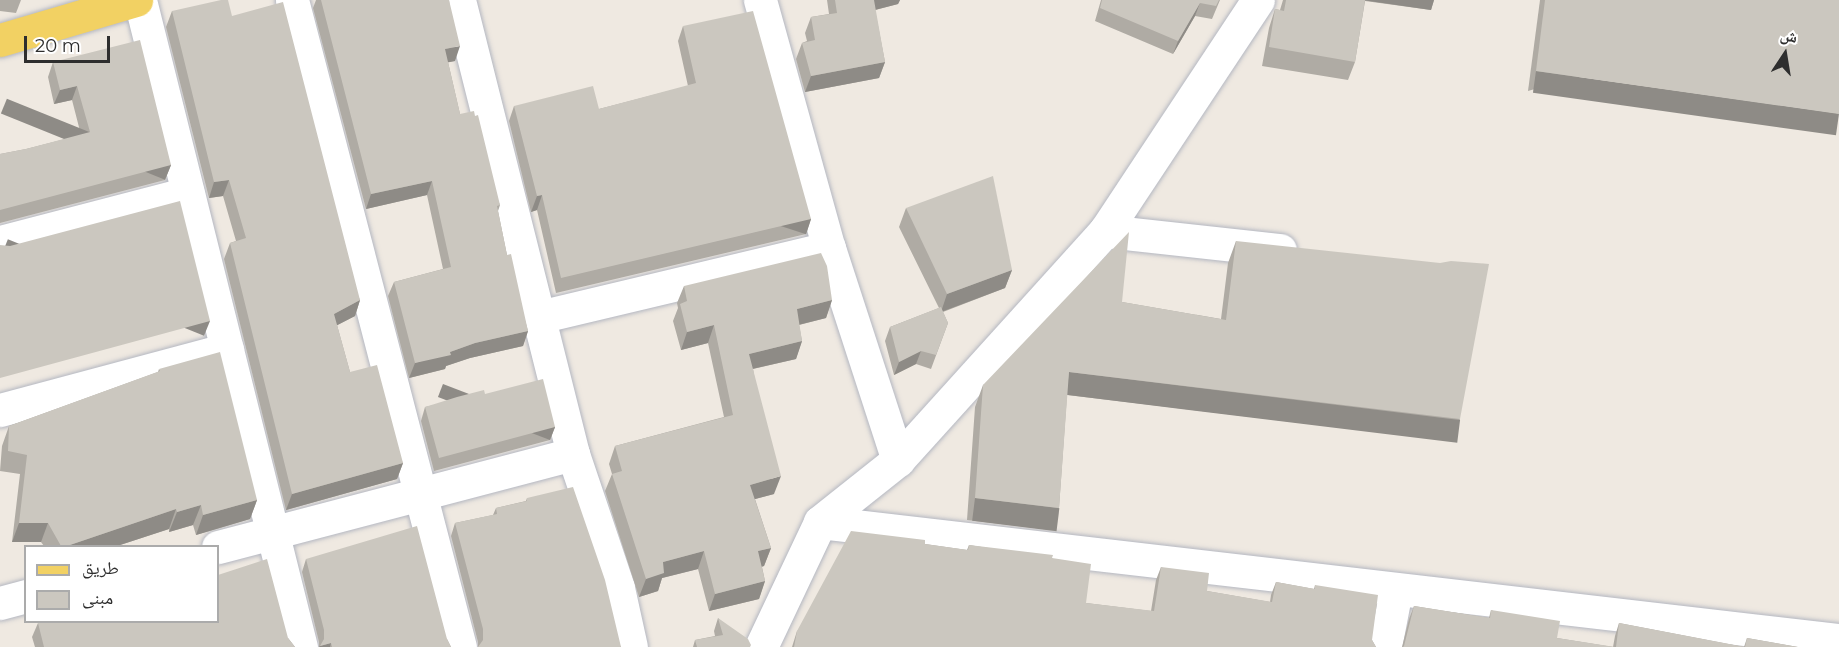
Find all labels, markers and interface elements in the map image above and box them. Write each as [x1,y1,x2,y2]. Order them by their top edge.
scale bar [27,24,112,62]
north arrow [1755,24,1815,84]
text: ش [1779,25,1799,47]
text: 20 m [35,35,81,57]
legend [24,545,219,623]
text: طريق [82,557,119,579]
text: مبنى [82,587,113,609]

